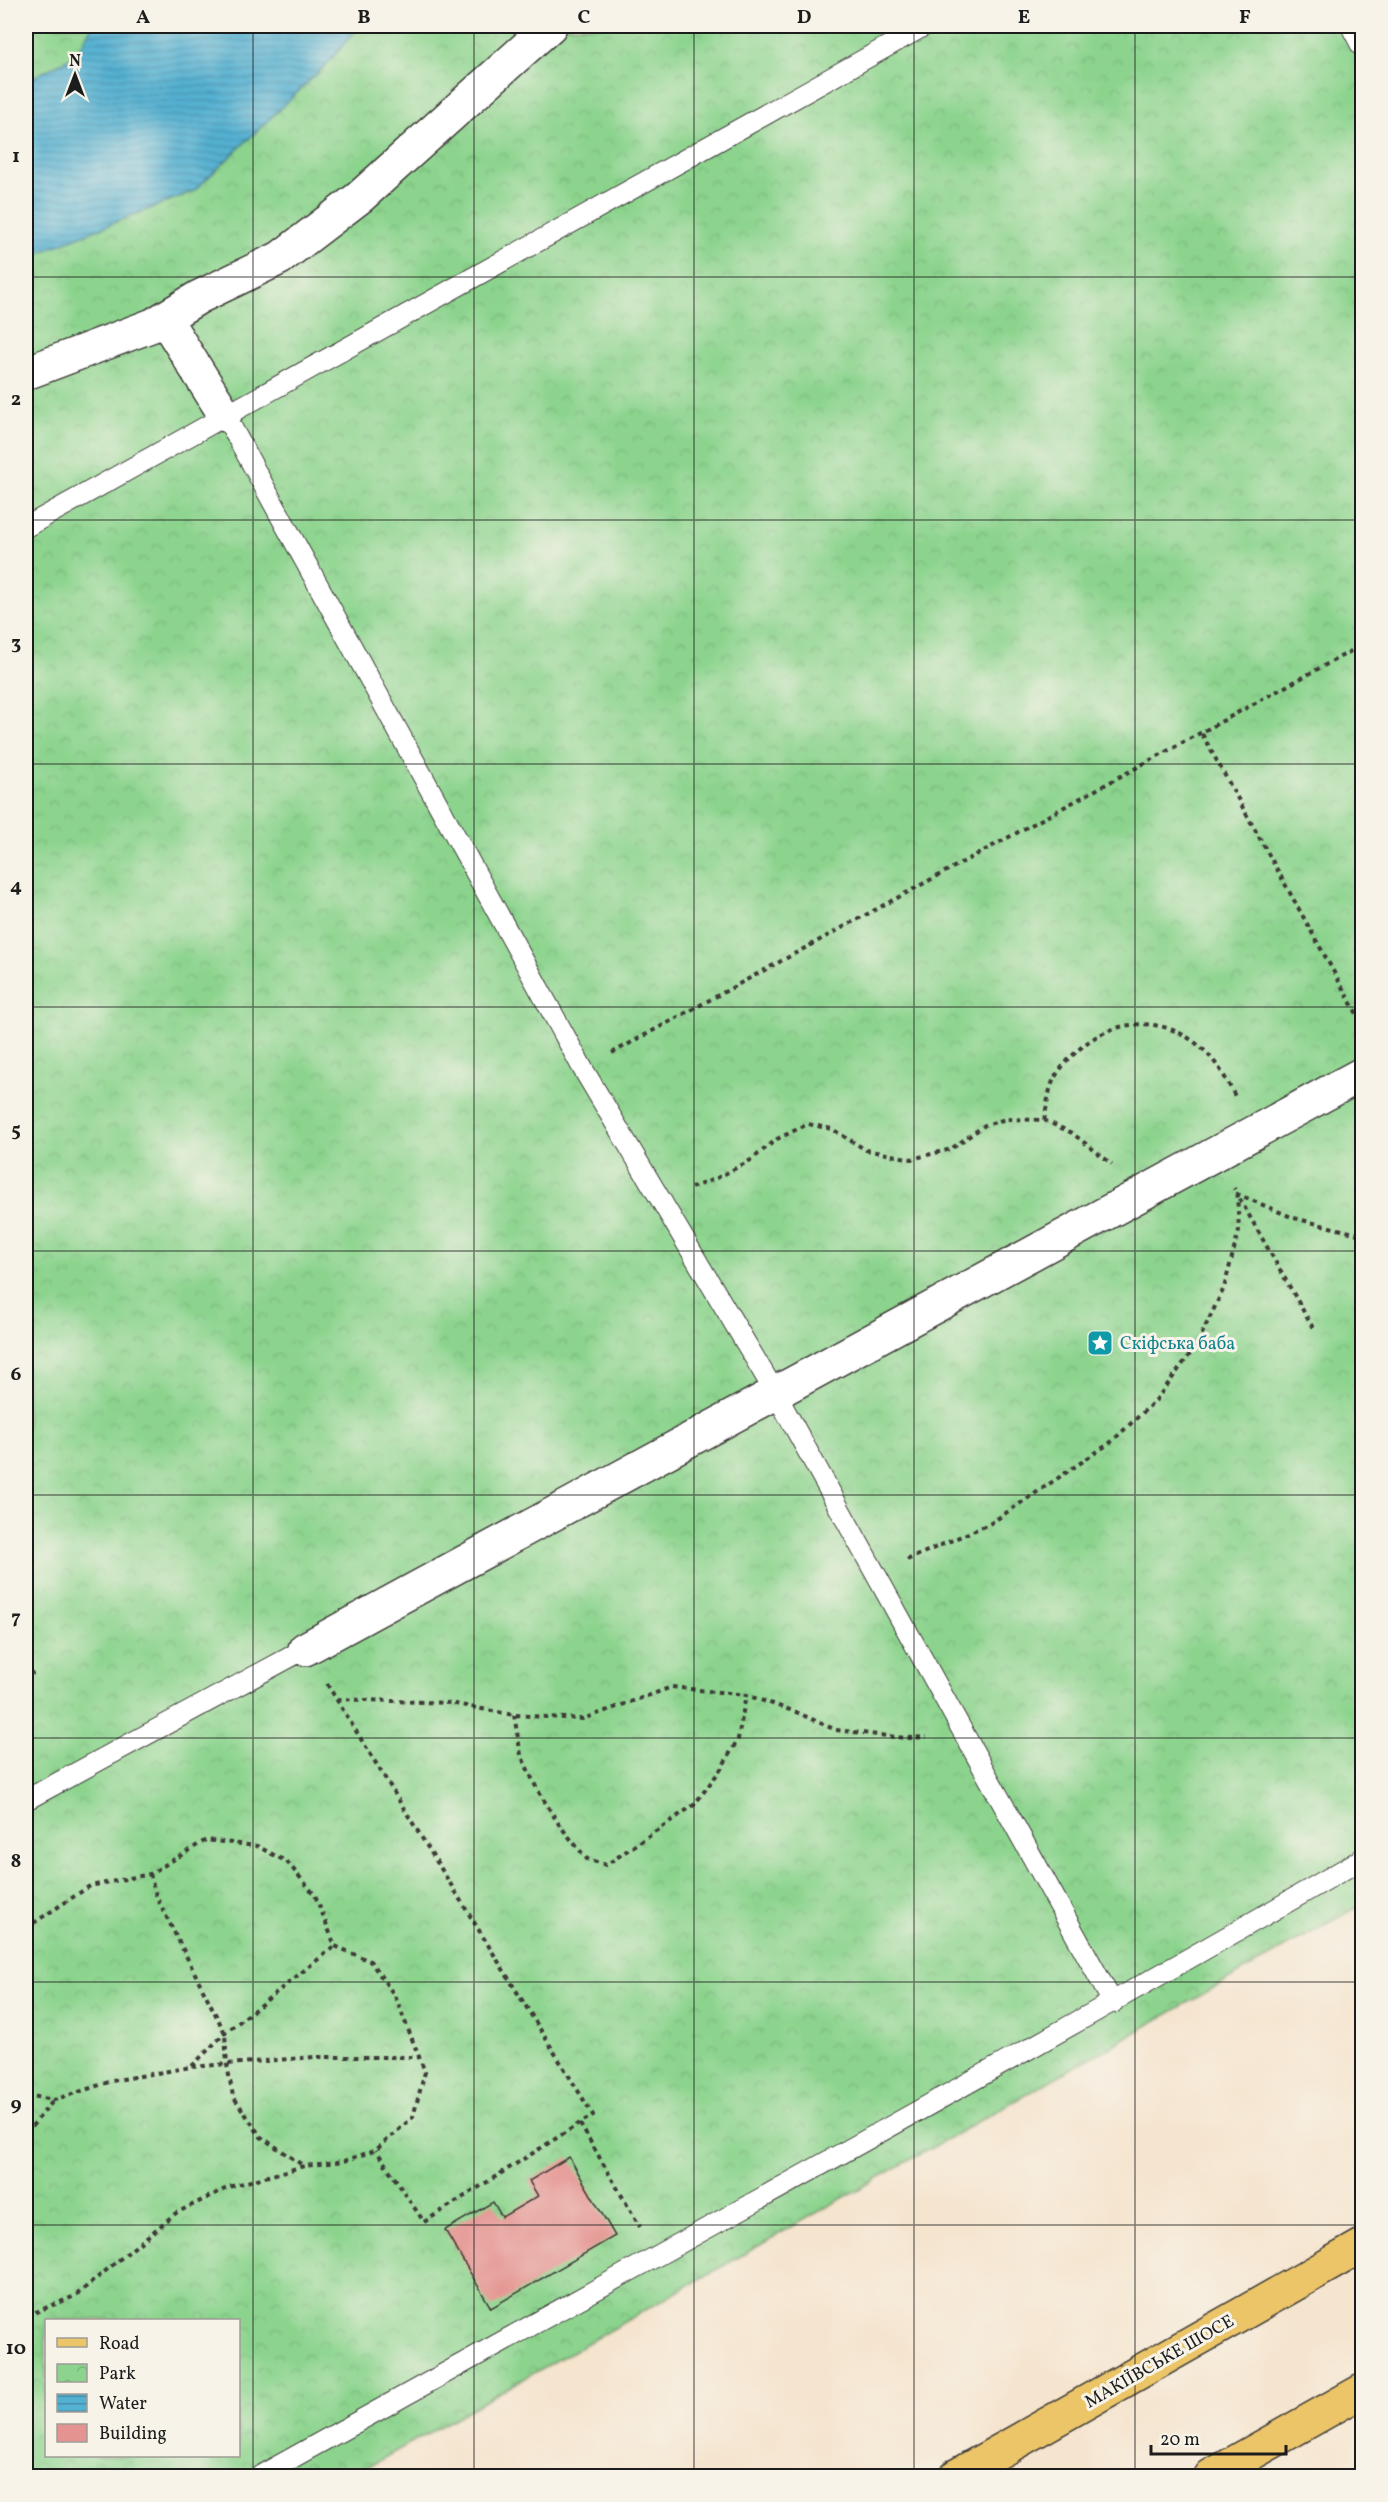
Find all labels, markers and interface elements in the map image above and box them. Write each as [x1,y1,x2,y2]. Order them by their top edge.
text: A [136,4,150,32]
text: B [357,4,371,32]
text: C [578,4,591,32]
text: D [797,4,811,32]
text: E [1018,4,1030,32]
text: F [1239,4,1251,32]
north arrow [45,45,105,105]
text: N [69,51,81,73]
text: 1 [12,143,20,171]
text: 2 [11,386,21,414]
text: 3 [11,630,21,658]
text: 4 [10,873,22,901]
text: 5 [11,1117,21,1145]
place icon: Скіфська баба [1085,1328,1115,1358]
place label: Скіфська баба [1120,1332,1235,1357]
text: 6 [11,1361,22,1389]
text: 7 [11,1604,21,1632]
text: 8 [11,1848,21,1876]
text: 9 [10,2091,22,2119]
street label: МАКІЇВСЬКЕ ШОСЕ [1080,2309,1239,2415]
legend [45,2319,240,2457]
text: Road [99,2332,140,2357]
text: 10 [6,2335,26,2363]
text: Park [99,2362,136,2387]
text: Water [99,2392,147,2417]
scale bar [1151,2418,1286,2456]
text: Building [99,2422,167,2447]
text: 20 m [1160,2428,1200,2453]

